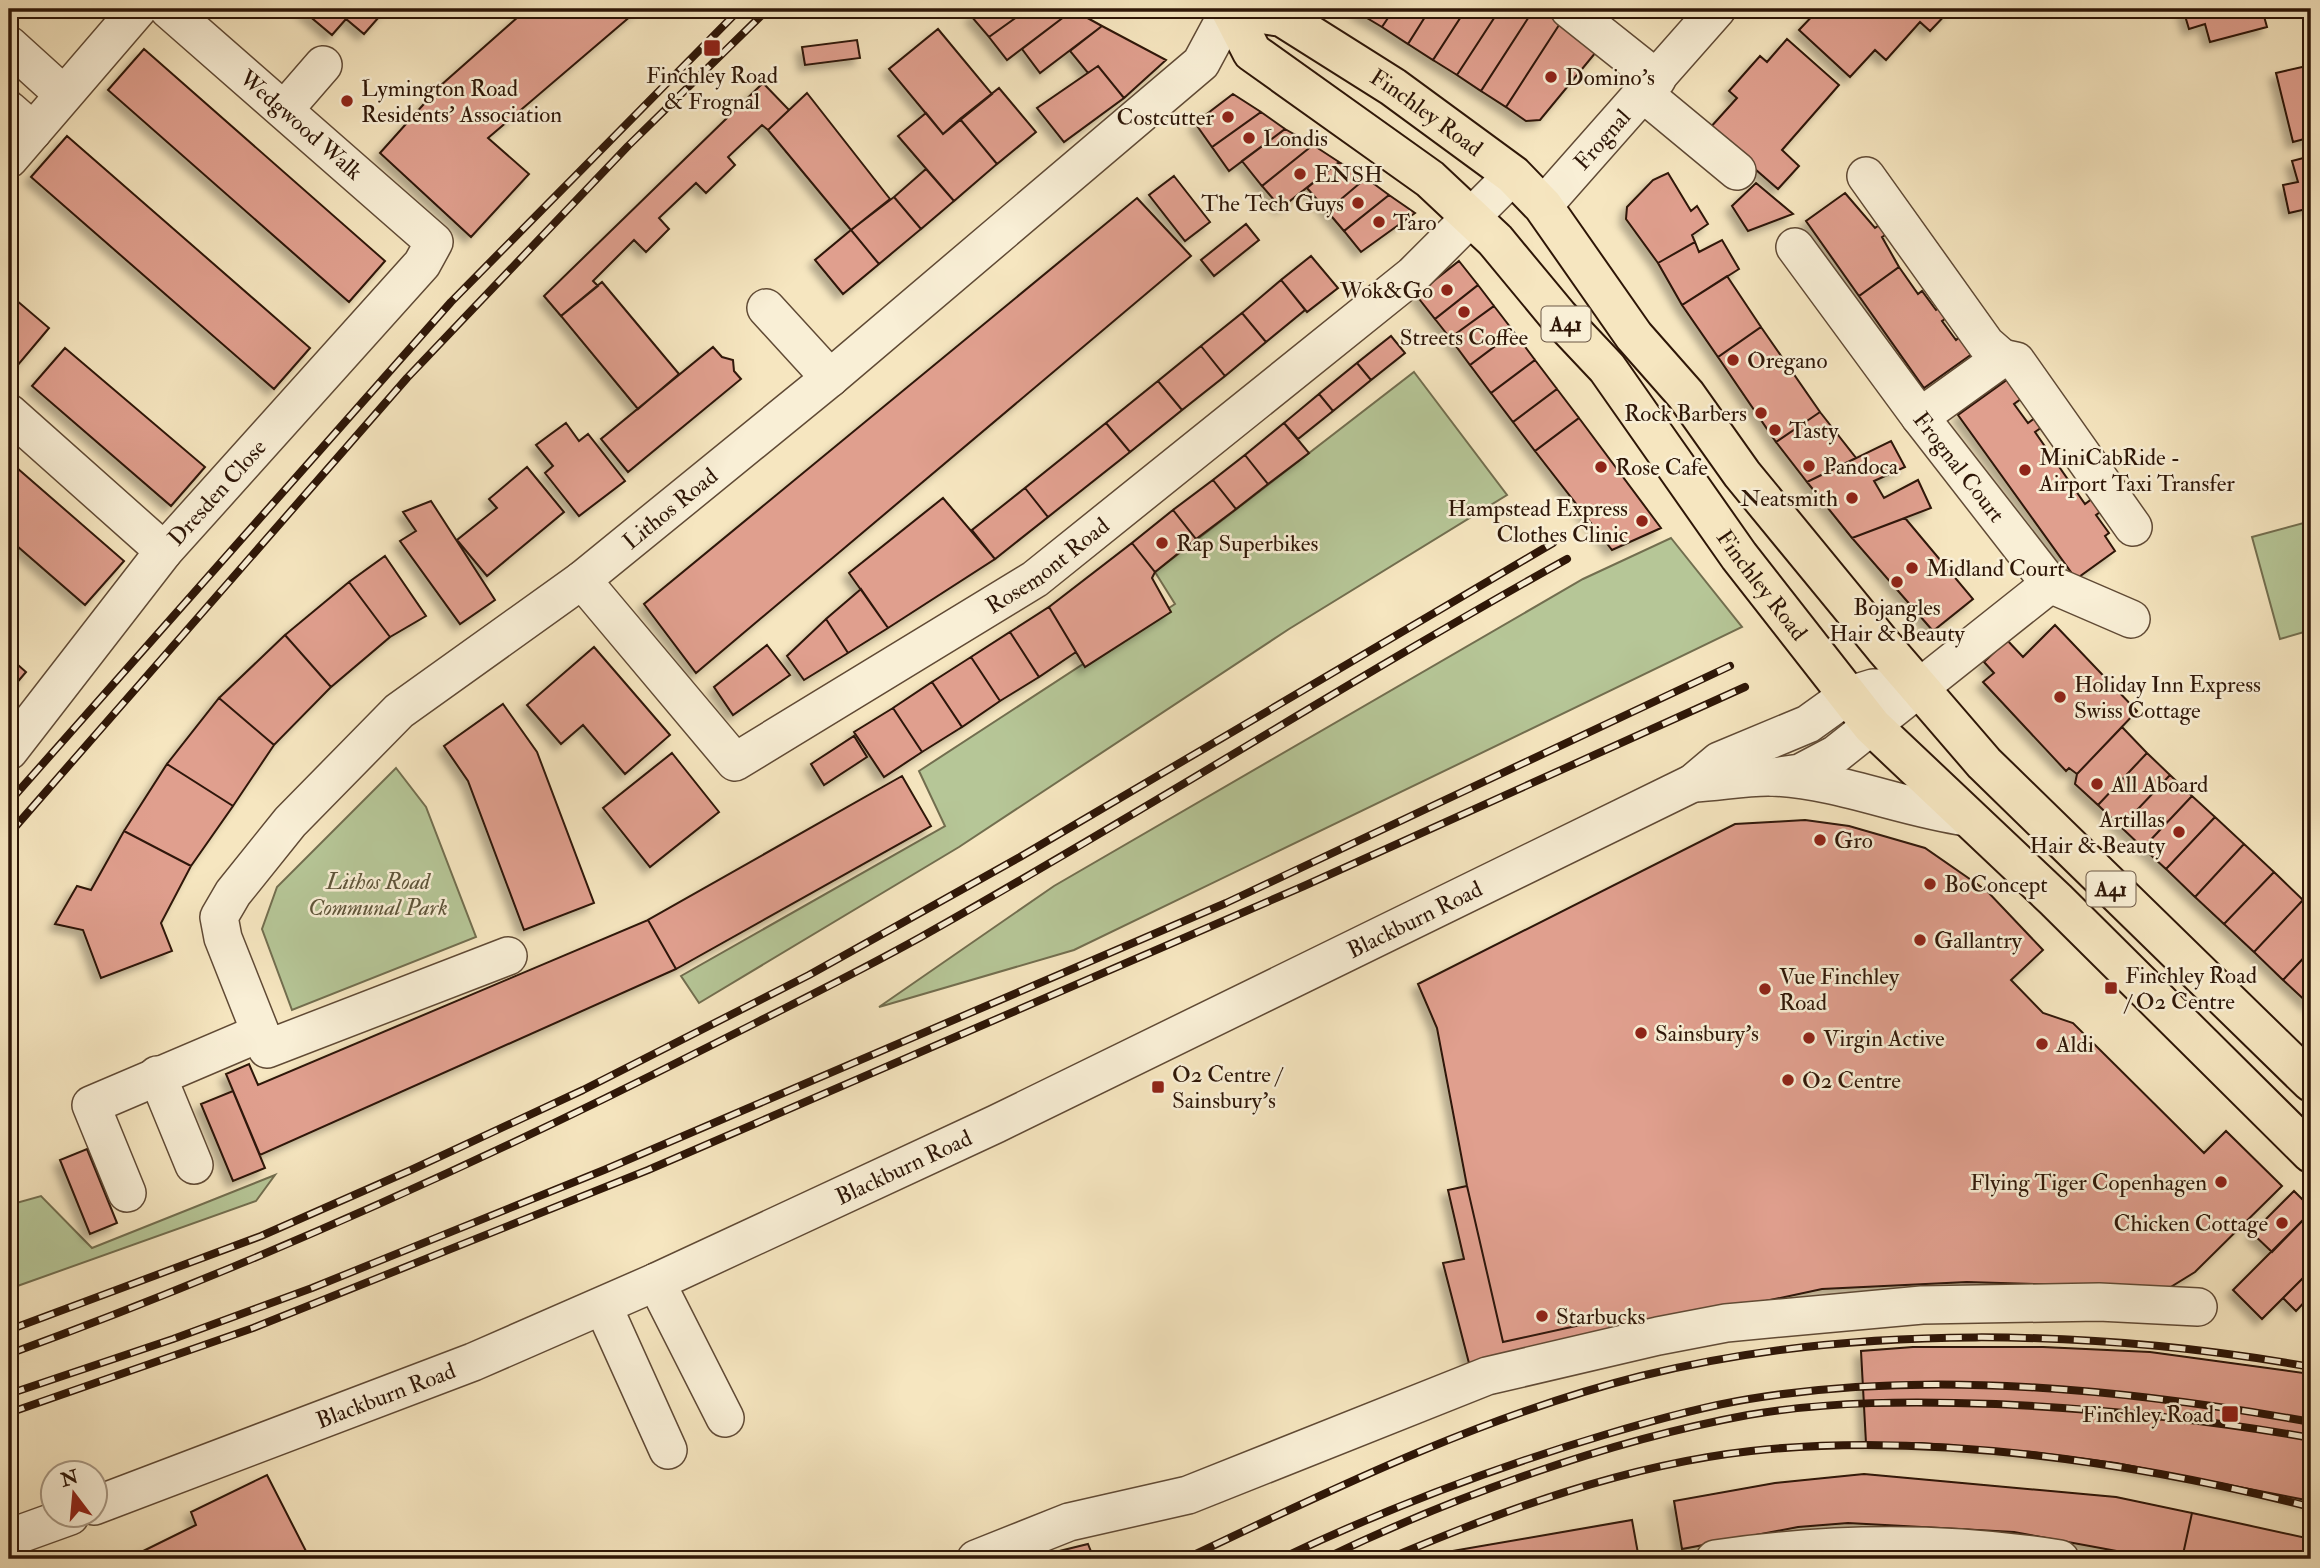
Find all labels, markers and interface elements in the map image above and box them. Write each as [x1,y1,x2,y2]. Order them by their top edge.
marker: Finchley Road & Frognal [702,38,722,58]
place label: Finchley Road & Frognal [646,61,778,116]
street label: Finchley Road [1365,62,1489,163]
street label: Wedgwood Walk [233,63,369,186]
place label: Domino's [1565,63,1655,92]
marker: Domino's [1543,69,1559,85]
place label: Lymington Road Residents' Association [361,74,562,129]
marker: Lymington Road Residents' Association [339,93,355,109]
place label: Costcutter [1117,103,1214,132]
street label: Frognal [1567,103,1637,176]
marker: Costcutter [1220,109,1236,125]
place label: Londis [1263,124,1328,153]
marker: Londis [1241,130,1257,146]
place label: ENSH [1314,160,1383,189]
marker: ENSH [1292,166,1308,182]
place label: The Tech Guys [1201,189,1344,218]
marker: The Tech Guys [1350,195,1366,211]
place label: Taro [1393,208,1437,237]
marker: Taro [1371,214,1387,230]
place label: Wok&Go [1339,276,1433,305]
marker: Wok&Go [1439,282,1455,298]
marker: Streets Coffee [1456,304,1472,320]
road number: A41 [1542,306,1590,342]
place label: Streets Coffee [1400,323,1529,352]
place label: Oregano [1747,346,1827,375]
marker: Oregano [1725,352,1741,368]
place label: Rock Barbers [1624,399,1747,428]
marker: Rock Barbers [1753,405,1769,421]
street label: Frognal Court [1907,406,2011,528]
place label: Tasty [1789,416,1839,445]
marker: Tasty [1767,422,1783,438]
street label: Dresden Close [161,433,273,552]
place label: MiniCabRide - Airport Taxi Transfer [2038,443,2235,499]
place label: Pandoca [1823,452,1899,481]
place label: Rose Cafe [1615,453,1708,482]
marker: Pandoca [1801,458,1817,474]
marker: Rose Cafe [1593,459,1609,475]
street label: Lithos Road [617,461,723,556]
marker: MiniCabRide - Airport Taxi Transfer [2017,462,2033,478]
place label: Neatsmith [1740,484,1838,513]
marker: Neatsmith [1844,490,1860,506]
place label: Hampstead Express Clothes Clinic [1448,494,1628,549]
street label: Rosemont Road [980,511,1115,620]
marker: Hampstead Express Clothes Clinic [1634,513,1650,529]
street label: Finchley Road [1710,524,1814,646]
place label: Rap Superbikes [1176,529,1318,559]
marker: Rap Superbikes [1154,535,1170,551]
place label: Midland Court [1926,554,2065,583]
marker: Midland Court [1904,560,1920,576]
marker: Bojangles Hair & Beauty [1889,574,1905,590]
place label: Bojangles Hair & Beauty [1829,593,1966,648]
place label: Holiday Inn Express Swiss Cottage [2074,670,2261,725]
marker: Holiday Inn Express Swiss Cottage [2052,689,2068,705]
place label: All Aboard [2110,770,2208,799]
marker: All Aboard [2089,776,2105,792]
place label: Artillas Hair & Beauty [2030,805,2166,860]
marker: Artillas Hair & Beauty [2171,824,2187,840]
place label: Gro [1834,826,1873,855]
marker: Gro [1812,832,1828,848]
park label: Lithos Road Communal Park [308,867,448,922]
place label: BoConcept [1944,870,2048,900]
road number: A41 [2086,872,2136,906]
street label: Blackburn Road [1342,874,1487,965]
marker: BoConcept [1922,876,1938,892]
place label: Gallantry [1934,926,2023,955]
marker: Gallantry [1912,932,1928,948]
place label: Finchley Road / O2 Centre [2123,961,2257,1016]
place label: Vue Finchley Road [1779,962,1900,1017]
marker: Finchley Road / O2 Centre [2103,980,2119,996]
marker: Vue Finchley Road [1757,981,1773,997]
place label: Sainsbury's [1655,1019,1759,1048]
place label: Virgin Active [1823,1024,1945,1053]
marker: Sainsbury's [1633,1025,1649,1041]
marker: Virgin Active [1801,1030,1817,1046]
place label: Aldi [2055,1030,2094,1059]
marker: Aldi [2034,1036,2050,1052]
place label: O2 Centre / Sainsbury's [1172,1060,1284,1115]
place label: O2 Centre [1802,1066,1901,1095]
marker: O2 Centre [1780,1072,1796,1088]
marker: O2 Centre / Sainsbury's [1150,1079,1166,1095]
street label: Blackburn Road [831,1123,976,1211]
place label: Flying Tiger Copenhagen [1970,1168,2207,1198]
marker: Flying Tiger Copenhagen [2213,1174,2229,1190]
place label: Chicken Cottage [2114,1209,2268,1238]
marker: Chicken Cottage [2274,1215,2290,1231]
place label: Starbucks [1556,1302,1645,1331]
marker: Starbucks [1534,1308,1550,1324]
street label: Blackburn Road [312,1356,460,1435]
place label: Finchley Road [2082,1400,2214,1429]
marker: Finchley Road [2220,1404,2240,1424]
north arrow [38,1460,108,1530]
text: N [57,1464,82,1493]

